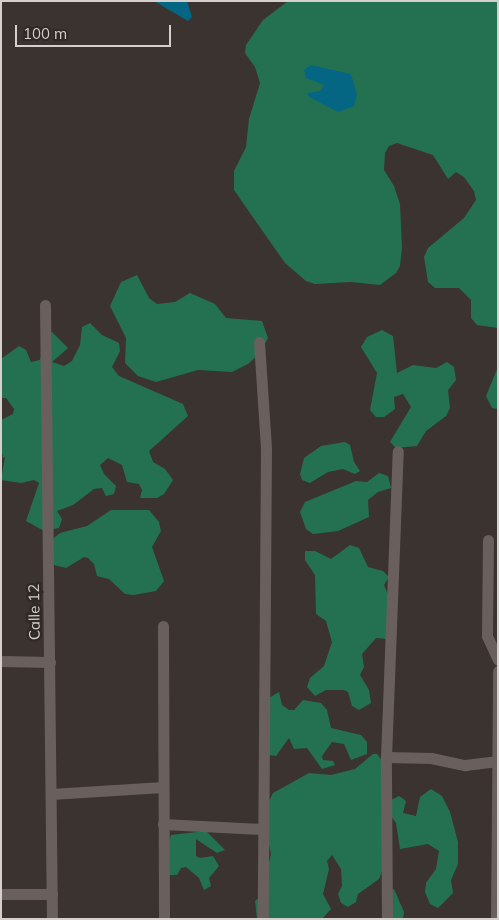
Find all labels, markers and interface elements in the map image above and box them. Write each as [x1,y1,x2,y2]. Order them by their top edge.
scale bar [18,15,174,47]
text: 100 m [23,24,67,43]
street label: Calle 12 [25,584,43,640]

